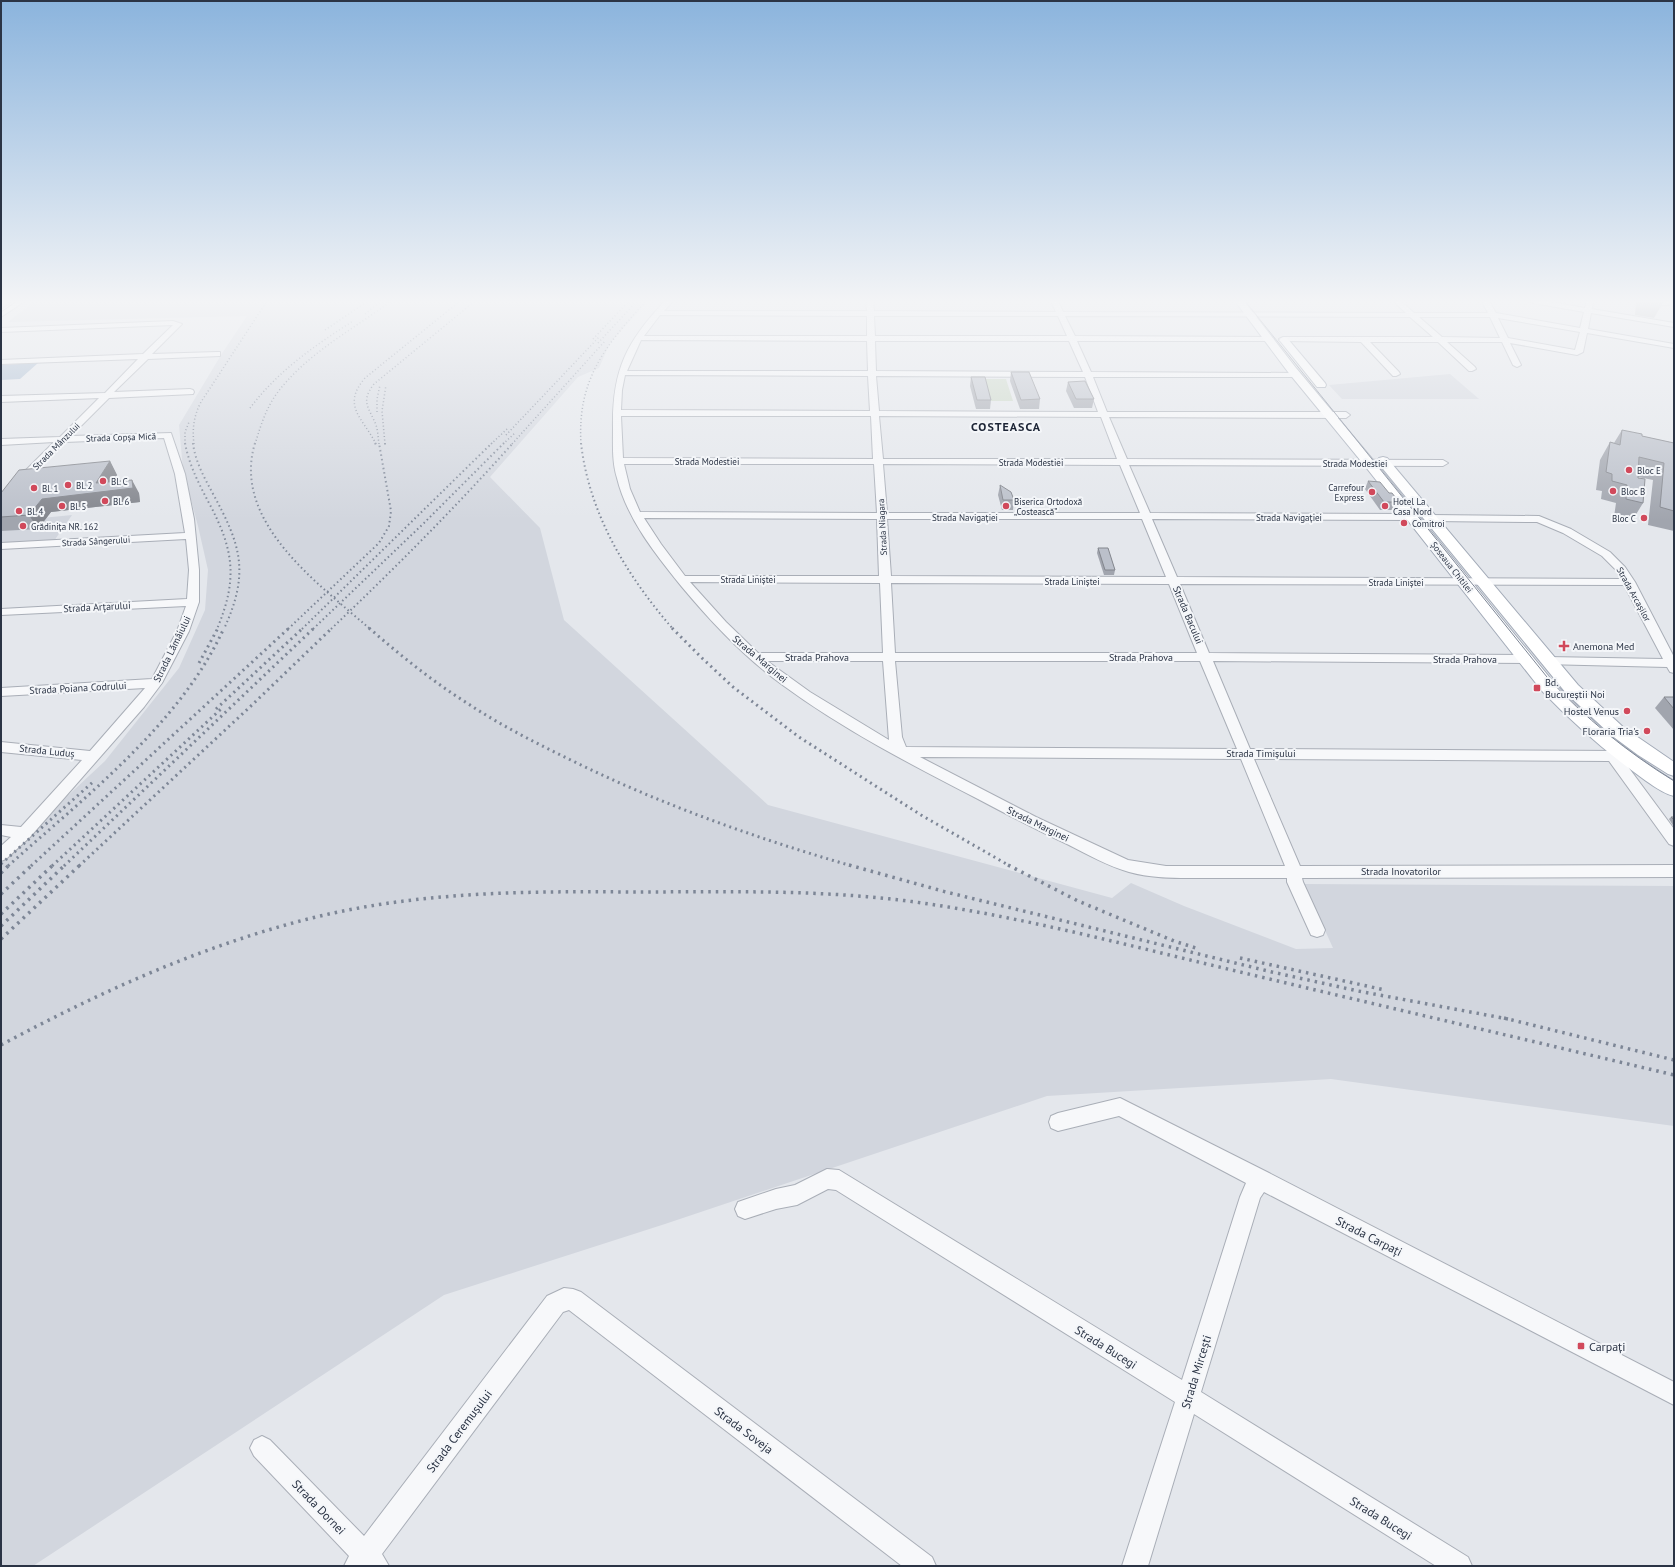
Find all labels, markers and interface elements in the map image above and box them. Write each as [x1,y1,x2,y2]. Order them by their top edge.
district label: COSTEASCA [971,419,1041,434]
street label: Strada Mânzului [30,420,82,472]
street label: Strada Copșa Mică [86,430,156,444]
street label: Strada Modestiei [675,456,739,467]
street label: Strada Modestiei [999,457,1063,468]
street label: Strada Modestiei [1323,458,1387,469]
marker: Bloc E [1624,465,1634,475]
place label: Bloc E [1637,465,1661,476]
marker: Bl. C [98,476,108,486]
place label: Bl. C [111,476,128,487]
marker: Bl. 2 [63,480,73,490]
place label: Bl. 2 [76,480,93,491]
place label: Carrefour Express [1328,482,1364,503]
marker: Bl. 1 [29,483,39,493]
place label: Bl. 1 [42,483,59,494]
marker: Bloc B [1608,486,1618,496]
place label: Bloc B [1621,486,1645,497]
marker: Carrefour Express [1367,487,1377,497]
marker: Bl. 6 [100,496,110,506]
place label: Bl. 6 [113,496,130,507]
place label: Biserica Ortodoxă „Costească” [1014,496,1082,517]
place label: Hotel La Casa Nord [1393,496,1432,517]
street label: Strada Niagara [875,498,889,556]
marker: Bl. 5 [57,501,67,511]
place label: Bl. 5 [70,501,87,512]
marker: Biserica Ortodoxă „Costească” [1001,501,1011,511]
marker: Hotel La Casa Nord [1380,501,1390,511]
marker: Bl. 4 [14,506,24,516]
place label: Bl. 4 [27,506,44,517]
street label: Strada Navigației [932,512,998,523]
street label: Strada Navigației [1256,512,1322,523]
place label: Bloc C [1612,513,1636,524]
marker: Bloc C [1639,513,1649,523]
marker: Comitroi [1399,518,1409,528]
place label: Comitroi [1412,518,1445,529]
marker: Grădinița NR. 162 [18,521,28,531]
place label: Grădinița NR. 162 [31,521,98,532]
street label: Strada Sângerului [62,534,130,548]
street label: Șoseaua Chitilei [1429,539,1475,595]
street label: Strada Arcașilor [1615,565,1653,623]
street label: Strada Liniștei [720,574,776,585]
street label: Strada Liniștei [1044,576,1100,587]
street label: Strada Liniștei [1368,577,1424,588]
street label: Strada Bacului [1170,584,1206,646]
street label: Strada Arțarului [63,599,131,615]
street label: Strada Lămâiului [150,614,194,684]
street label: Strada Marginei [730,632,790,686]
marker: Anemona Med [1558,640,1570,652]
place label: Anemona Med [1573,640,1634,653]
street label: Strada Prahova [785,651,849,664]
street label: Strada Prahova [1109,651,1173,664]
street label: Strada Prahova [1433,653,1497,666]
place label: Bd. Bucureștii Noi [1545,676,1605,701]
street label: Strada Poiana Codrului [29,679,127,697]
marker: Bd. Bucureștii Noi [1532,683,1542,693]
place label: Hostel Venus [1564,705,1619,718]
marker: Hostel Venus [1622,706,1632,716]
place label: Floraria Tria's [1583,725,1639,738]
marker: Floraria Tria's [1642,726,1652,736]
street label: Strada Luduș [19,742,75,760]
street label: Strada Timișului [1226,747,1296,760]
street label: Strada Marginei [1005,803,1071,845]
street label: Strada Inovatorilor [1361,865,1442,878]
street label: Strada Carpați [1333,1213,1405,1259]
street label: Strada Bucegi [1072,1322,1140,1372]
street label: Strada Mircești [1178,1333,1214,1411]
place label: Carpați [1589,1339,1625,1354]
marker: Carpați [1576,1341,1586,1351]
street label: Strada Ceremușului [423,1387,495,1475]
street label: Strada Soveja [712,1403,776,1457]
street label: Strada Dornei [289,1476,349,1538]
street label: Strada Bucegi [1347,1493,1415,1543]

